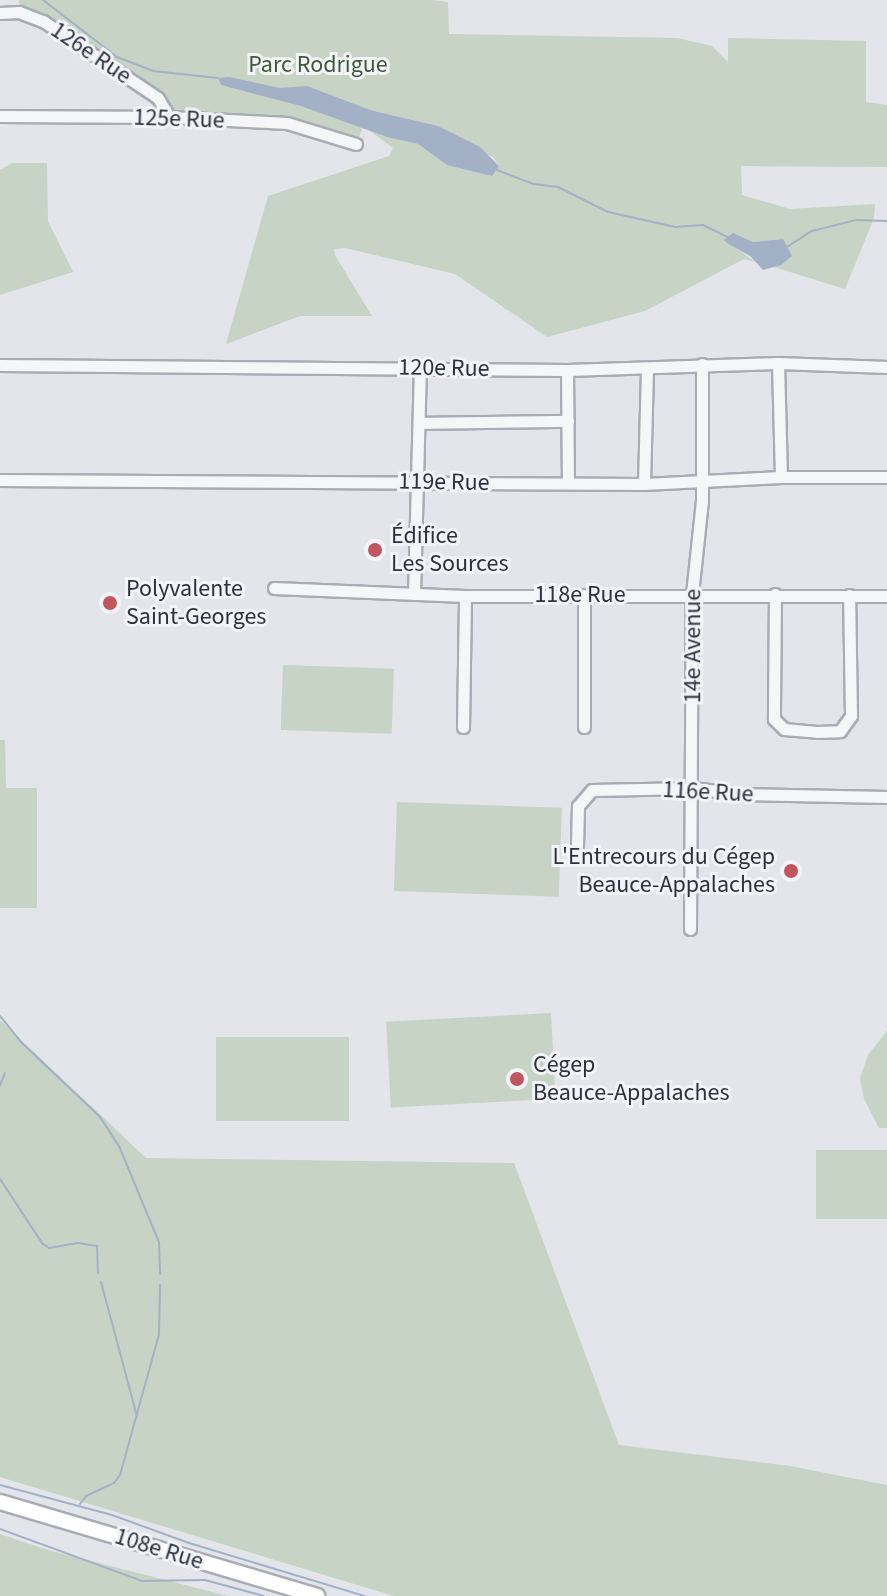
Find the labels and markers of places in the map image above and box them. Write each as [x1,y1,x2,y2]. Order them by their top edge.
place label: Édifice Les Sources [391,522,509,578]
marker: Édifice Les Sources [366,541,384,559]
place label: Polyvalente Saint-Georges [126,575,266,631]
marker: Polyvalente Saint-Georges [101,594,119,612]
place label: L'Entrecours du Cégep Beauce-Appalaches [552,843,775,899]
marker: L'Entrecours du Cégep Beauce-Appalaches [782,862,800,880]
place label: Cégep Beauce-Appalaches [533,1051,729,1107]
marker: Cégep Beauce-Appalaches [508,1070,526,1088]

